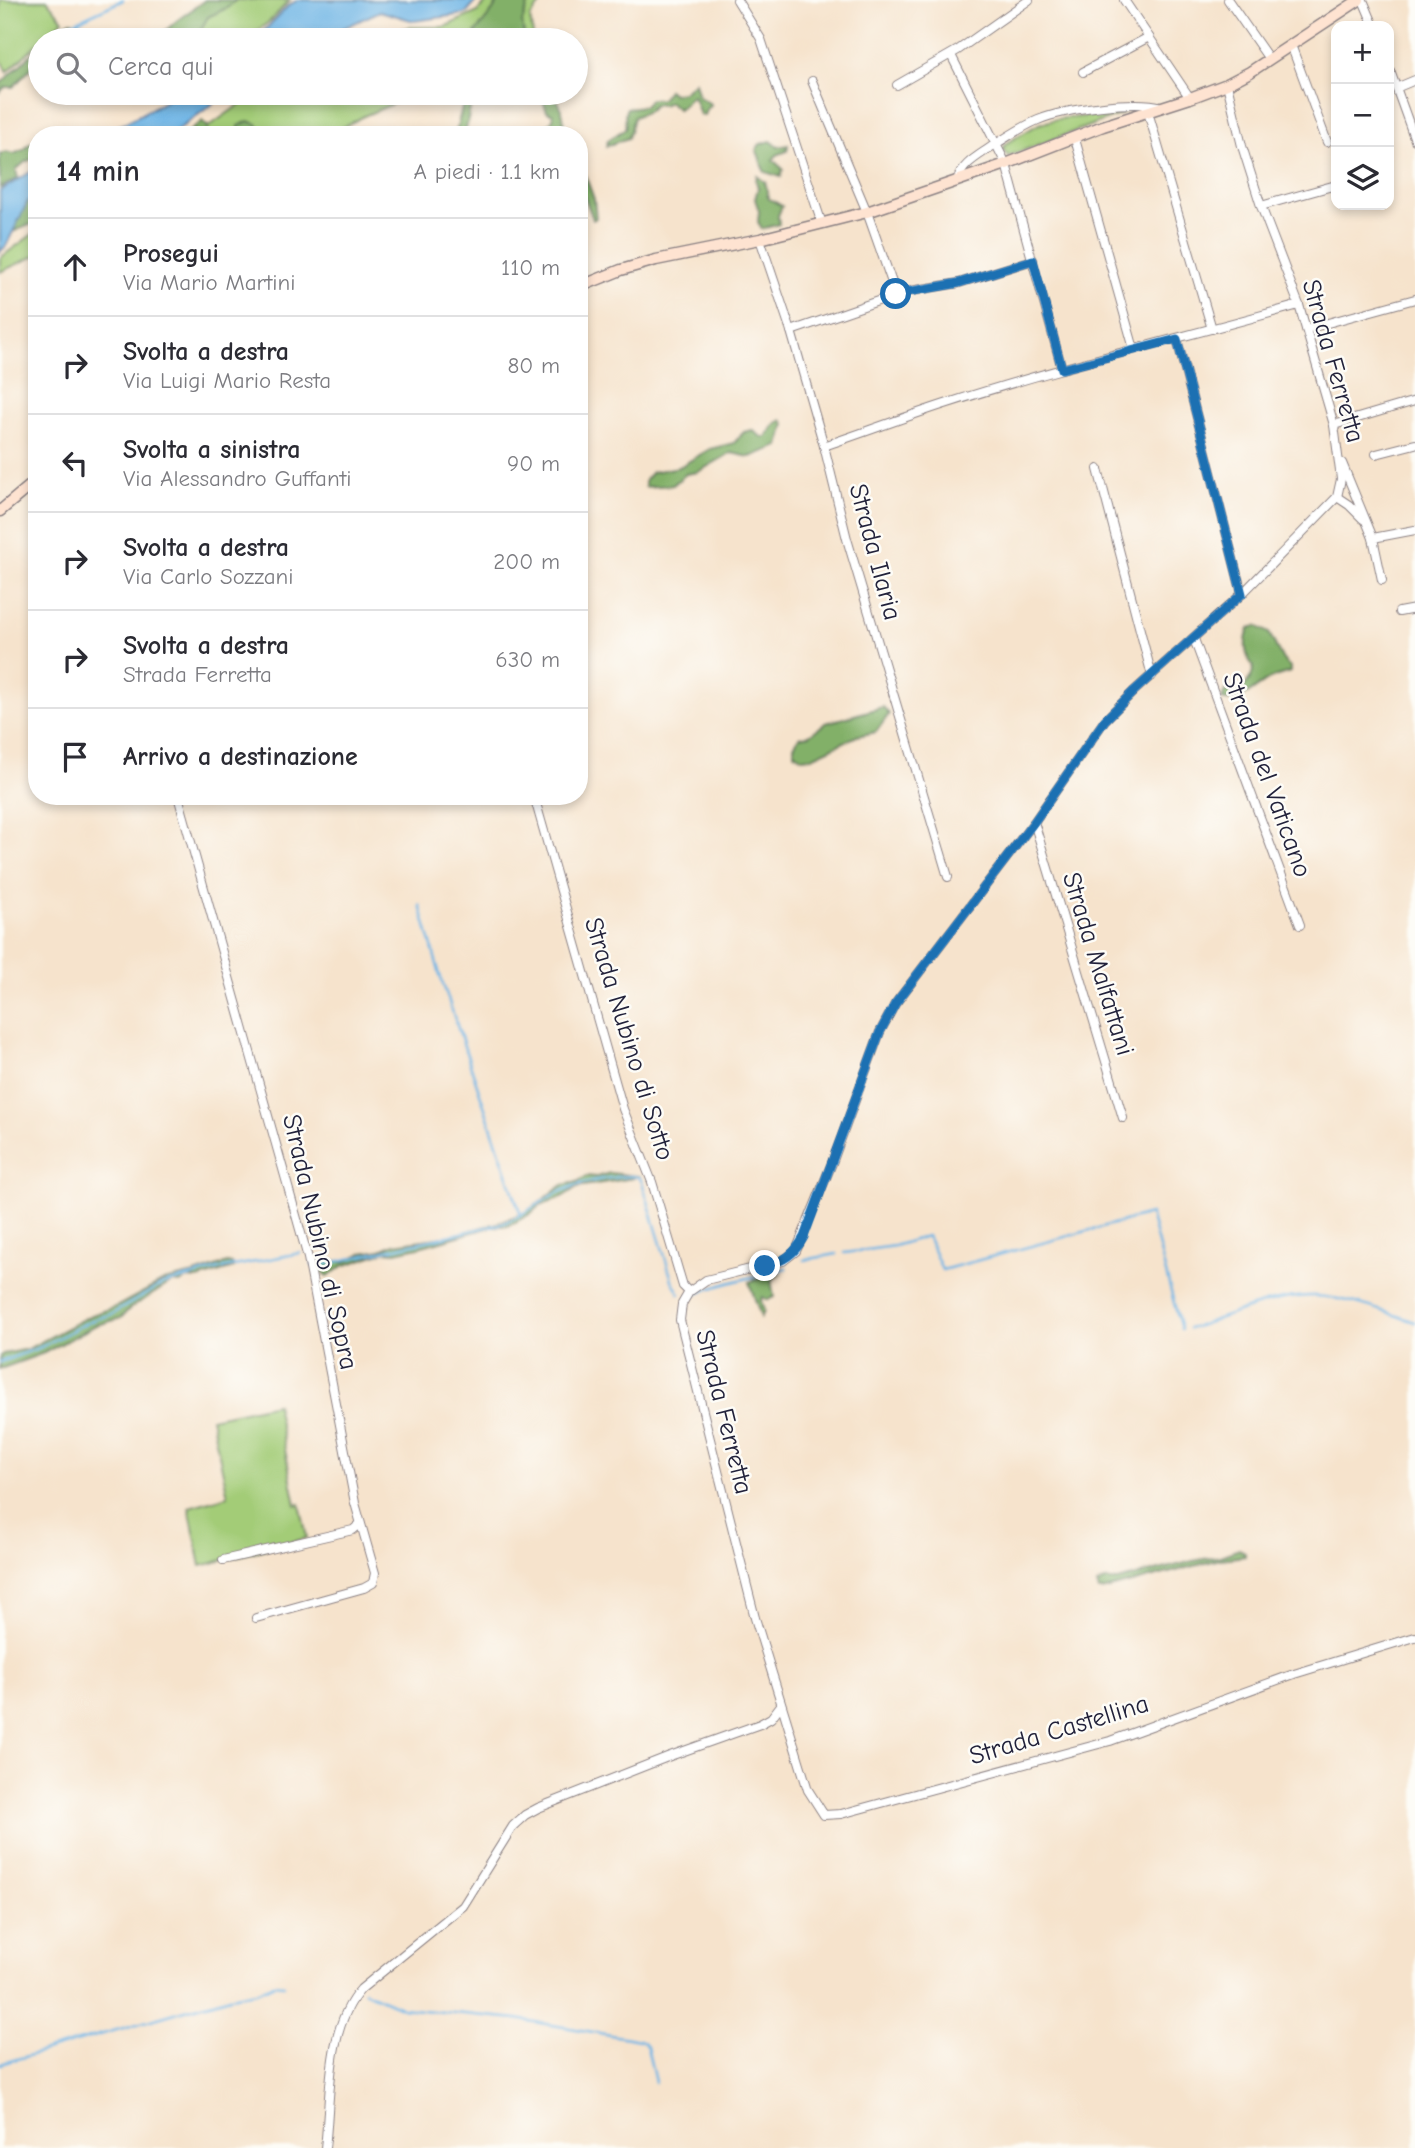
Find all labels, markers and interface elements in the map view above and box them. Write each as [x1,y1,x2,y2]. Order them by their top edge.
map controls [1331,21,1394,210]
button: + [1331,21,1394,84]
search box [28,28,588,105]
icon: search [52,48,90,86]
text: Cerca qui [108,52,214,82]
button: − [1331,84,1394,147]
button: layers [1331,147,1394,210]
text: 14 min [56,154,140,189]
text: A piedi · 1.1 km [414,158,560,185]
text: Prosegui [123,239,219,269]
icon: ahead [56,248,94,286]
text: 110 m [501,254,560,281]
text: Via Mario Martini [123,269,295,296]
street label: Strada Ferretta [1295,276,1371,446]
route start [880,278,911,309]
text: Svolta a destra [123,337,289,367]
icon: right [56,346,94,384]
text: 80 m [507,352,560,379]
text: Via Luigi Mario Resta [123,367,331,394]
text: Svolta a sinistra [123,435,301,465]
icon: left [56,444,94,482]
text: 90 m [507,450,560,477]
text: Via Alessandro Guffanti [123,465,351,492]
street label: Strada Ilaria [842,481,908,623]
text: Svolta a destra [123,533,289,563]
icon: right [56,542,94,580]
text: 200 m [493,548,560,575]
text: Via Carlo Sozzani [123,563,294,590]
text: Svolta a destra [123,631,289,661]
icon: right [56,640,94,678]
text: 630 m [495,646,560,673]
text: Strada Ferretta [123,661,272,688]
street label: Strada del Vaticano [1216,669,1318,881]
icon: arrive [56,738,94,776]
text: Arrivo a destinazione [123,742,358,772]
street label: Strada Malfattani [1056,869,1140,1059]
street label: Strada Nubino di Sotto [578,914,680,1164]
street label: Strada Nubino di Sopra [276,1111,364,1373]
route end [749,1250,780,1281]
street label: Strada Ferretta [689,1327,759,1497]
street label: Strada Castellina [966,1688,1152,1772]

